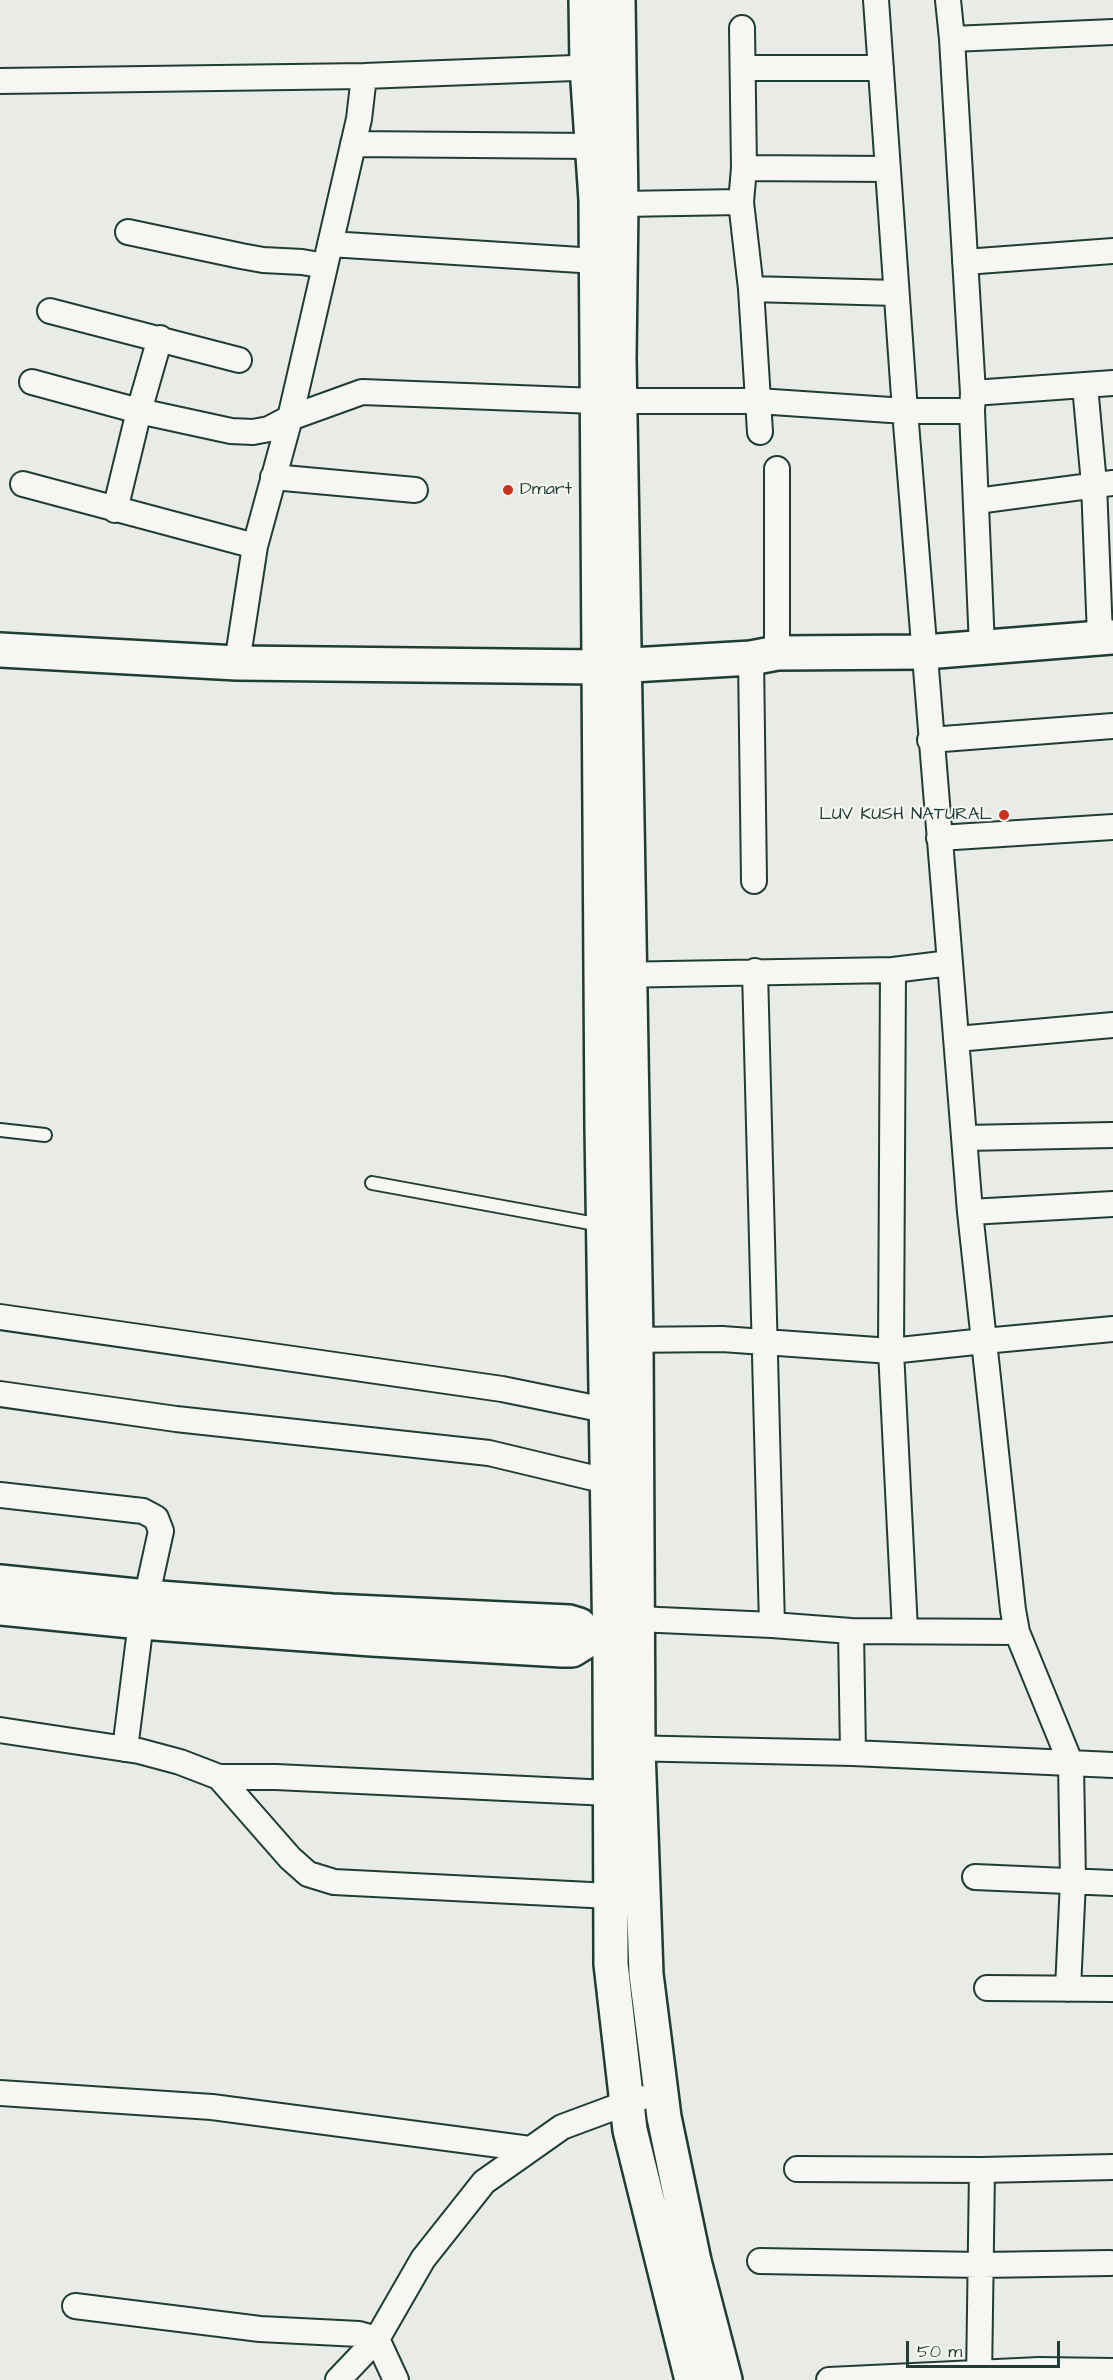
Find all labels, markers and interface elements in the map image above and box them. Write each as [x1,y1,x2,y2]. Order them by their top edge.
place label: Dmart [520,479,572,501]
marker: Dmart [501,483,515,497]
place label: LUV KUSH NATURAL [819,804,992,826]
marker: LUV KUSH NATURAL [997,808,1011,822]
scale bar [909,2329,1064,2367]
text: 50 m [917,2339,962,2364]

